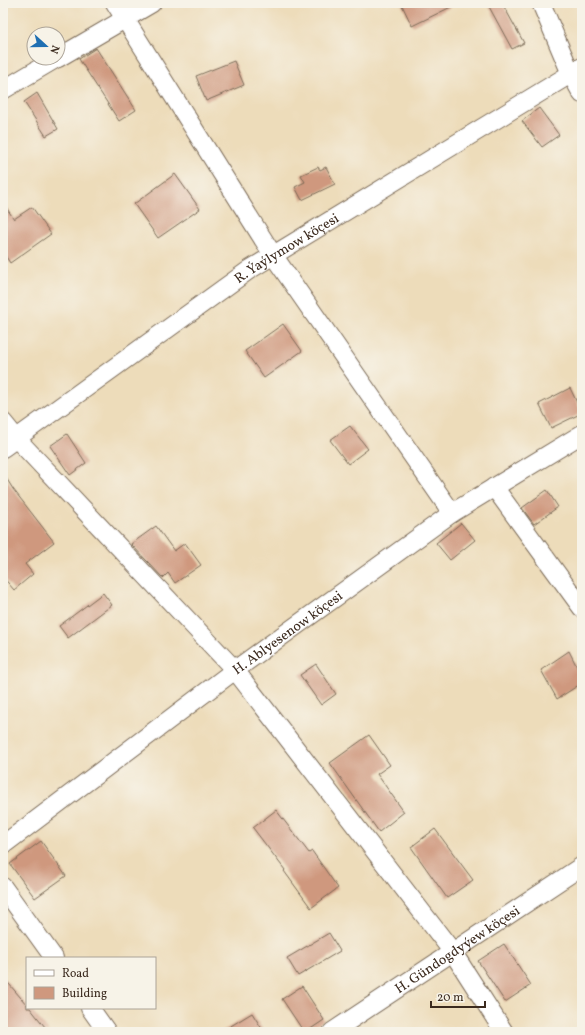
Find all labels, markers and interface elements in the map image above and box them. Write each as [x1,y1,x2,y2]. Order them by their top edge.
north arrow [26,26,66,66]
text: N [46,43,62,55]
street label: R. Ýaýlymow köçesi [231,209,343,289]
street label: H. Ablyesenow köçesi [229,587,347,680]
street label: H. Gündogdyýew köçesi [392,902,524,999]
legend [26,957,156,1009]
text: Road [62,966,89,982]
scale bar [431,983,485,1009]
text: Building [62,986,107,1002]
text: 20 m [437,990,464,1006]

